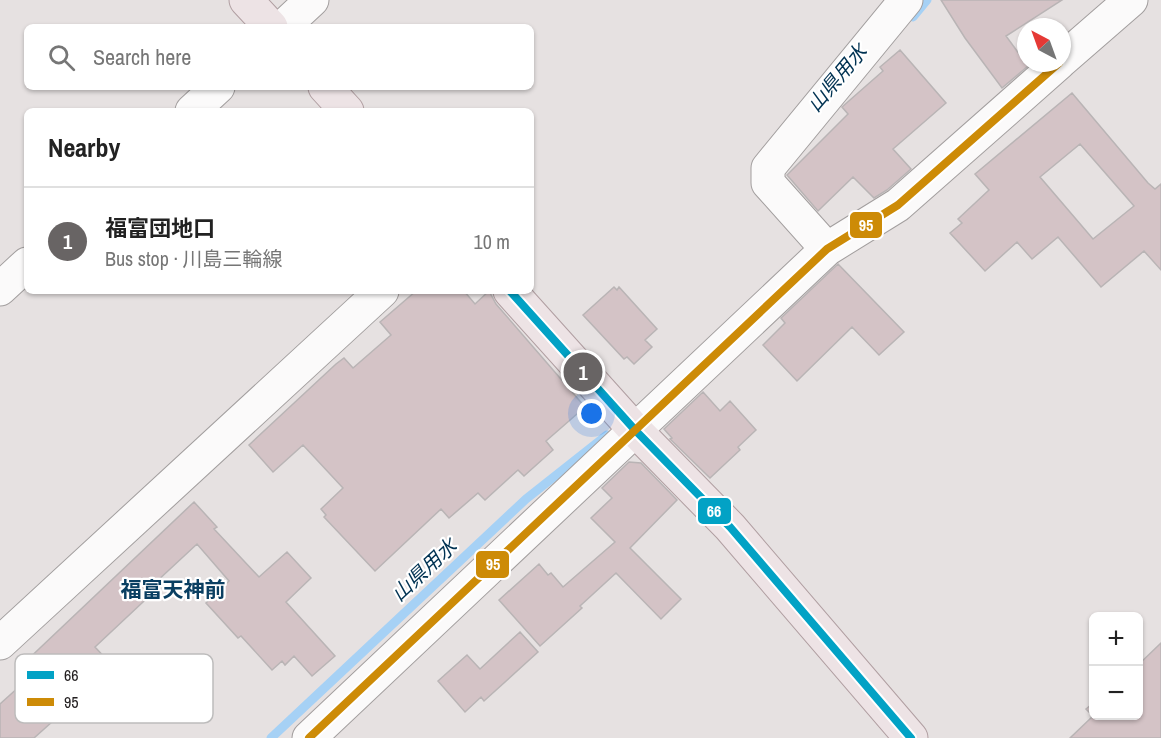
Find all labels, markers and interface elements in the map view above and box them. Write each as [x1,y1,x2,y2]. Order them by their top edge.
north arrow [1017,18,1071,72]
search box [24,24,534,90]
water label: 山県用水 [801,37,874,117]
icon: search [45,41,78,74]
text: Search here [93,42,191,72]
text: Nearby [48,130,120,165]
line badge: 95 [849,211,883,239]
text: 福富団地口 [105,213,215,243]
text: 95 [859,214,873,236]
text: 1 [63,228,72,255]
text: 10 m [474,228,510,255]
text: Bus stop · 川島三輪線 [105,245,283,272]
pin: 1 [564,350,602,394]
your location [577,399,606,428]
line badge: 66 [697,497,732,525]
text: 66 [707,500,721,522]
water label: 山県用水 [385,531,464,607]
line badge: 95 [475,550,510,579]
text: 95 [486,553,500,575]
district label: 福富天神前 [121,575,226,604]
map controls [1089,612,1143,720]
button: + [1089,612,1143,666]
legend [15,654,213,723]
text: 66 [64,664,79,686]
button: − [1089,666,1143,720]
text: 95 [64,691,79,713]

